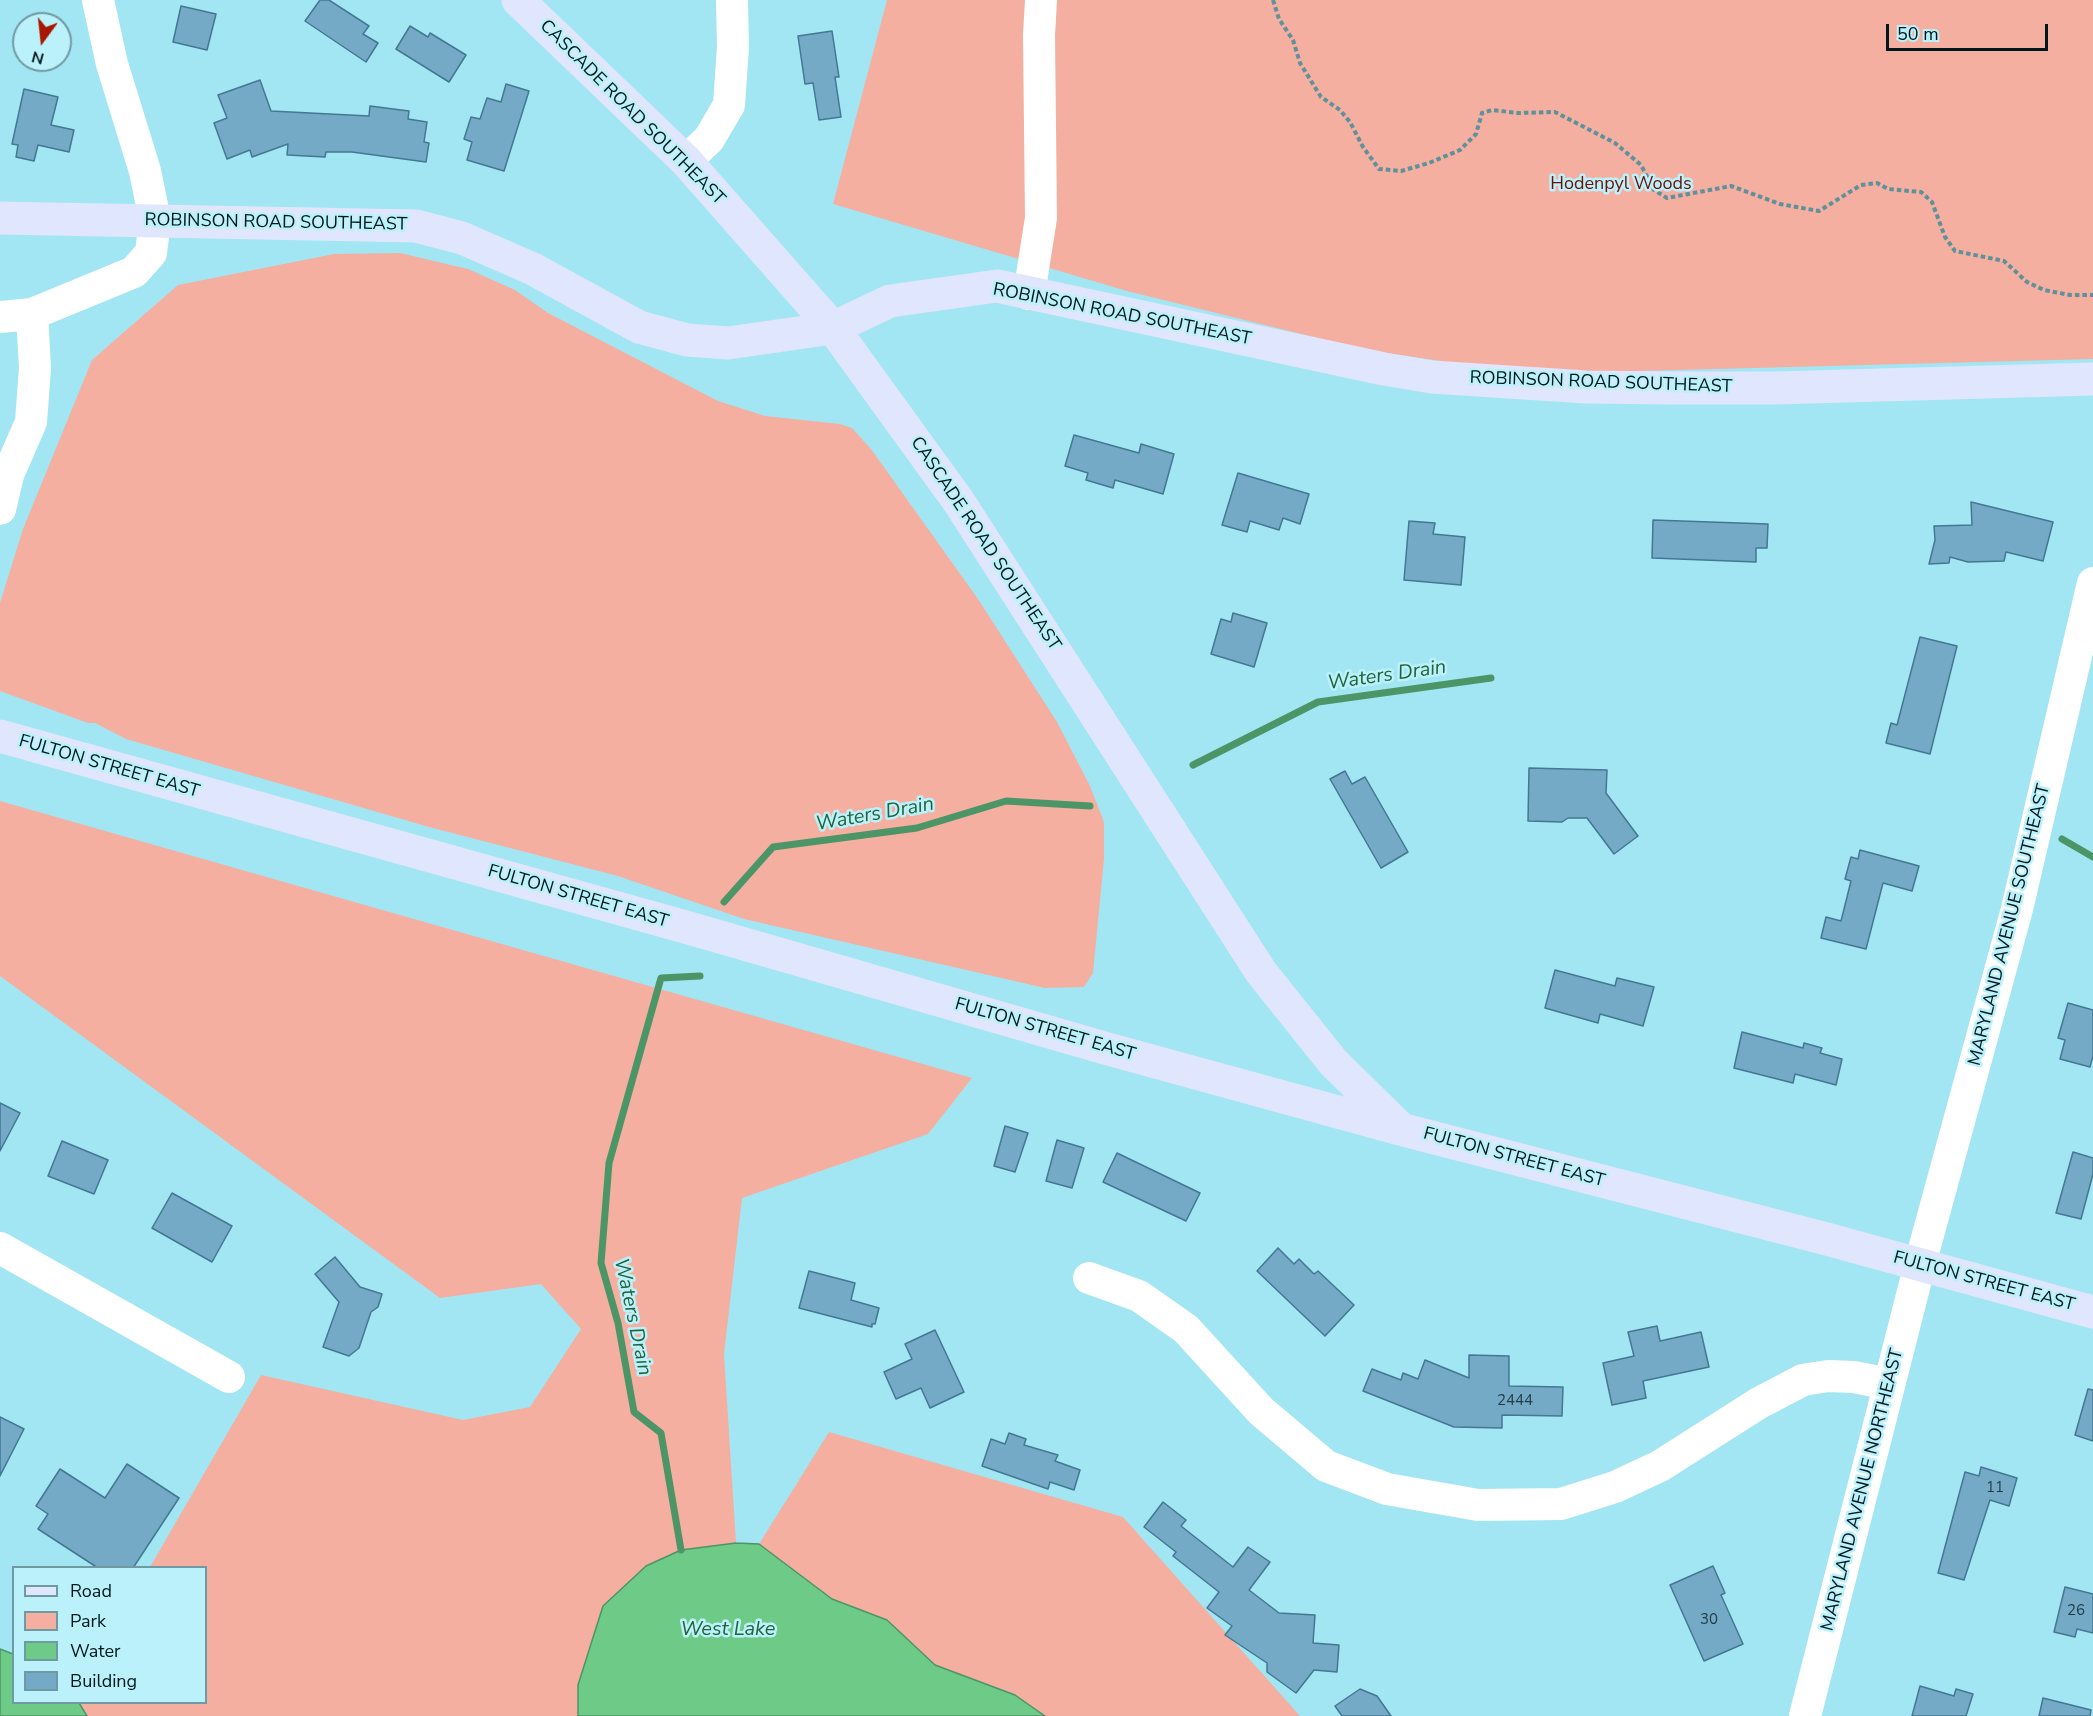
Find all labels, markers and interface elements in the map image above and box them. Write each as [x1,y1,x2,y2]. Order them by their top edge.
north arrow [12,12,72,72]
scale bar [1889,12,2051,50]
street label: CASCADE ROAD SOUTHEAST [535,16,729,210]
text: 50 m [1897,22,1939,46]
text: N [29,45,46,70]
park label: Hodenpyl Woods [1550,174,1692,196]
street label: ROBINSON ROAD SOUTHEAST [144,210,408,236]
street label: ROBINSON ROAD SOUTHEAST [991,279,1253,351]
street label: ROBINSON ROAD SOUTHEAST [1469,368,1733,398]
street label: CASCADE ROAD SOUTHEAST [905,433,1065,655]
water label: Waters Drain [1326,656,1448,696]
street label: FULTON STREET EAST [16,731,202,803]
street label: MARYLAND AVENUE SOUTHEAST [1965,782,2055,1068]
water label: Waters Drain [814,793,936,837]
street label: FULTON STREET EAST [485,861,671,933]
street label: FULTON STREET EAST [952,994,1138,1066]
street label: FULTON STREET EAST [1421,1123,1607,1193]
street label: FULTON STREET EAST [1891,1247,2077,1317]
water label: Waters Drain [608,1256,656,1378]
street label: MARYLAND AVENUE NORTHEAST [1817,1347,1909,1633]
house number: 2444 [1497,1392,1533,1410]
house number: 11 [1986,1479,2004,1497]
legend [12,1566,207,1704]
text: Road [70,1579,112,1603]
house number: 26 [2067,1602,2085,1620]
text: Park [70,1609,106,1633]
house number: 30 [1700,1611,1718,1629]
water label: West Lake [681,1618,775,1642]
text: Water [70,1639,121,1663]
text: Building [70,1669,137,1693]

